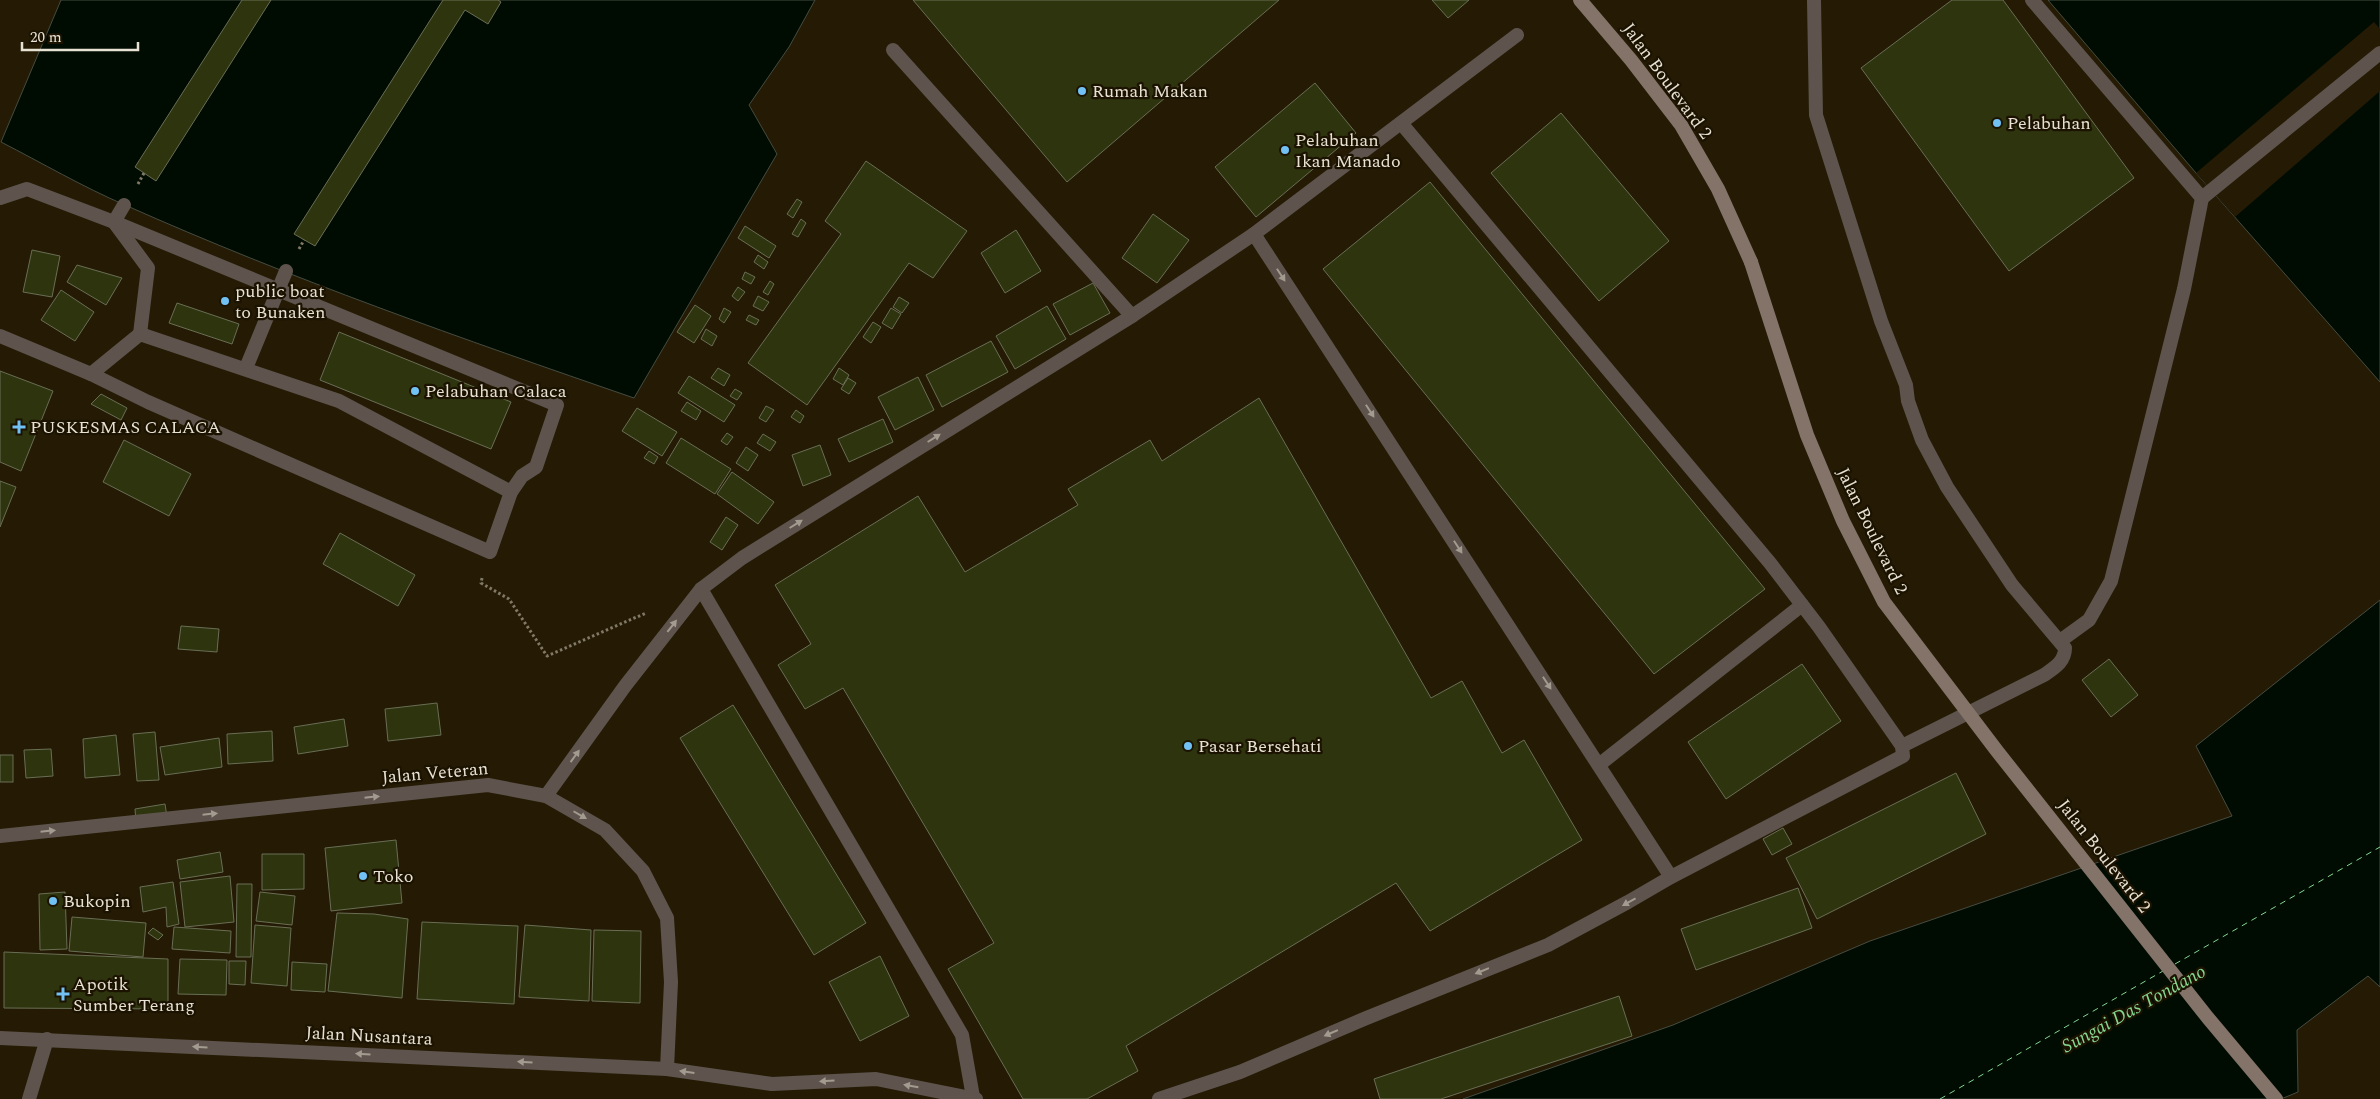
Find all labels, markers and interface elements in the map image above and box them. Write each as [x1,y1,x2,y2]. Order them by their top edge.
street label: Jalan Boulevard 2 [1615,17,1719,145]
scale bar [22,20,139,52]
text: 20 m [30,26,62,49]
place label: Rumah Makan [1092,78,1208,105]
marker: Rumah Makan [1076,85,1088,97]
place label: Pelabuhan [2007,110,2091,137]
marker: Pelabuhan [1991,117,2003,129]
place label: Pelabuhan Ikan Manado [1295,127,1401,175]
marker: Pelabuhan Ikan Manado [1279,144,1291,156]
one-way arrow [1276,268,1286,282]
place label: public boat to Bunaken [235,278,326,326]
marker: public boat to Bunaken [219,295,231,307]
place label: Pelabuhan Calaca [425,378,567,405]
marker: Pelabuhan Calaca [409,385,421,397]
one-way arrow [1365,404,1374,418]
place label: PUSKESMAS CALACA [30,414,221,441]
marker: PUSKESMAS CALACA [12,420,26,434]
one-way arrow [928,434,941,443]
street label: Jalan Boulevard 2 [1830,463,1914,599]
one-way arrow [790,519,803,529]
one-way arrow [1454,541,1463,554]
one-way arrow [666,620,677,633]
one-way arrow [1542,677,1552,690]
place label: Pasar Bersehati [1198,733,1322,760]
marker: Pasar Bersehati [1182,740,1194,752]
one-way arrow [570,749,580,763]
street label: Jalan Veteran [380,755,490,791]
one-way arrow [364,793,380,801]
street label: Jalan Boulevard 2 [2051,793,2157,919]
one-way arrow [202,810,218,818]
one-way arrow [573,811,586,820]
one-way arrow [41,827,57,835]
place label: Toko [373,863,413,890]
marker: Toko [357,870,369,882]
place label: Bukopin [63,888,131,915]
marker: Bukopin [47,895,59,907]
one-way arrow [1621,898,1636,906]
water label: Sungai Das Tondano [2056,957,2212,1061]
one-way arrow [1474,967,1489,975]
place label: Apotik Sumber Terang [73,971,195,1019]
marker: Apotik Sumber Terang [57,988,69,1000]
street label: Jalan Nusantara [305,1019,433,1053]
one-way arrow [1324,1029,1338,1037]
one-way arrow [192,1042,208,1050]
one-way arrow [354,1050,370,1058]
one-way arrow [517,1058,533,1066]
one-way arrow [679,1067,695,1075]
one-way arrow [819,1078,835,1086]
one-way arrow [903,1081,919,1089]

